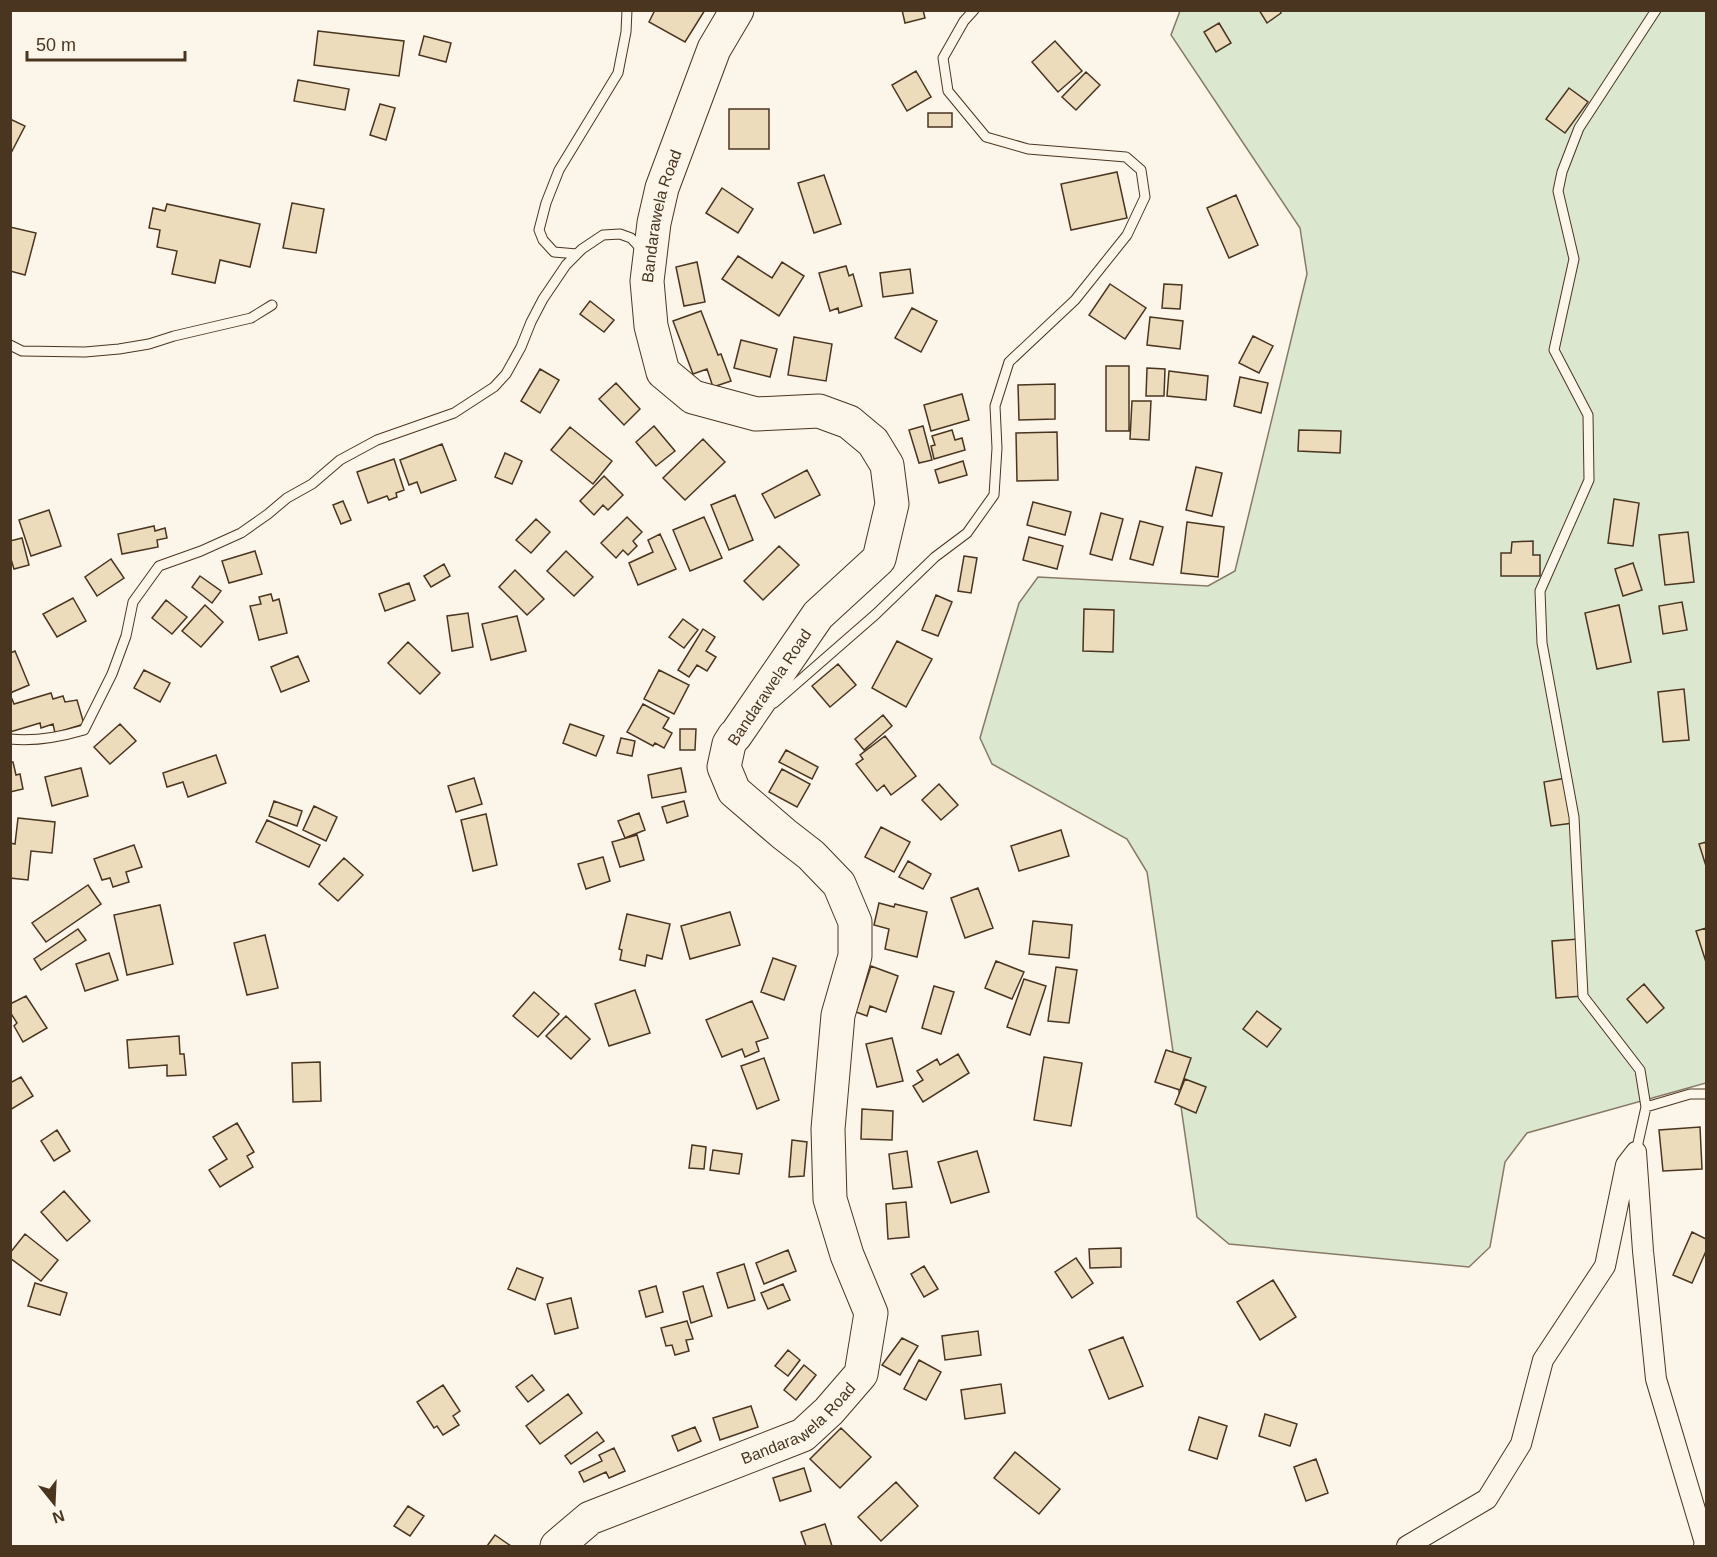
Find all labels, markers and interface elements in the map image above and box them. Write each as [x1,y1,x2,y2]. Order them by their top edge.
scale bar [27,24,184,62]
text: 50 m [36,35,76,55]
street label: Bandarawela Road [639,147,685,284]
street label: Bandarawela Road [724,626,815,748]
street label: Bandarawela Road [739,1379,859,1467]
north arrow [24,1473,84,1533]
text: N [50,1507,67,1527]

